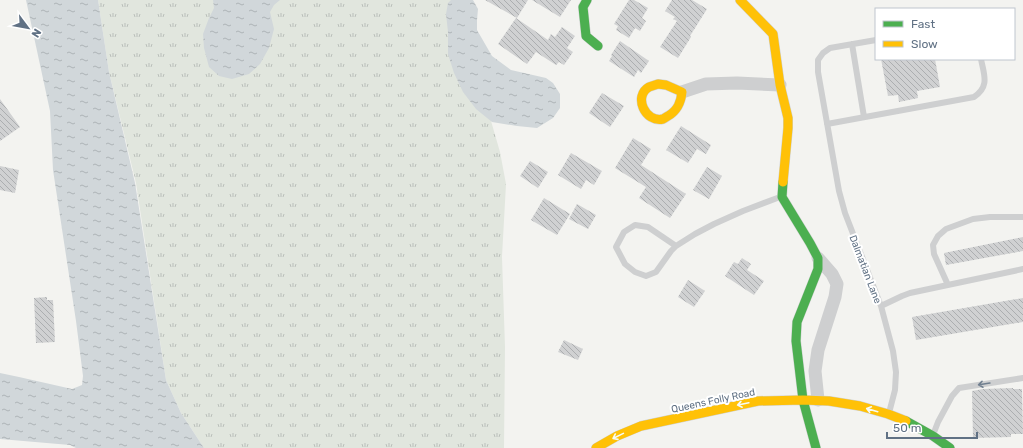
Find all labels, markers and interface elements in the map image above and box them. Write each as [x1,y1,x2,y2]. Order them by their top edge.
north arrow [8,8,48,48]
legend [875,8,1015,60]
text: Fast [911,17,935,31]
text: N [28,26,44,40]
text: Slow [911,37,938,51]
street label: Dalmatian Lane [846,233,884,306]
one-way arrow [978,380,991,388]
street label: Queens Folly Road [670,386,756,416]
one-way arrow [737,401,750,409]
one-way arrow [866,405,879,413]
scale bar [887,414,977,440]
text: 50 m [893,421,921,435]
one-way arrow [612,433,624,440]

